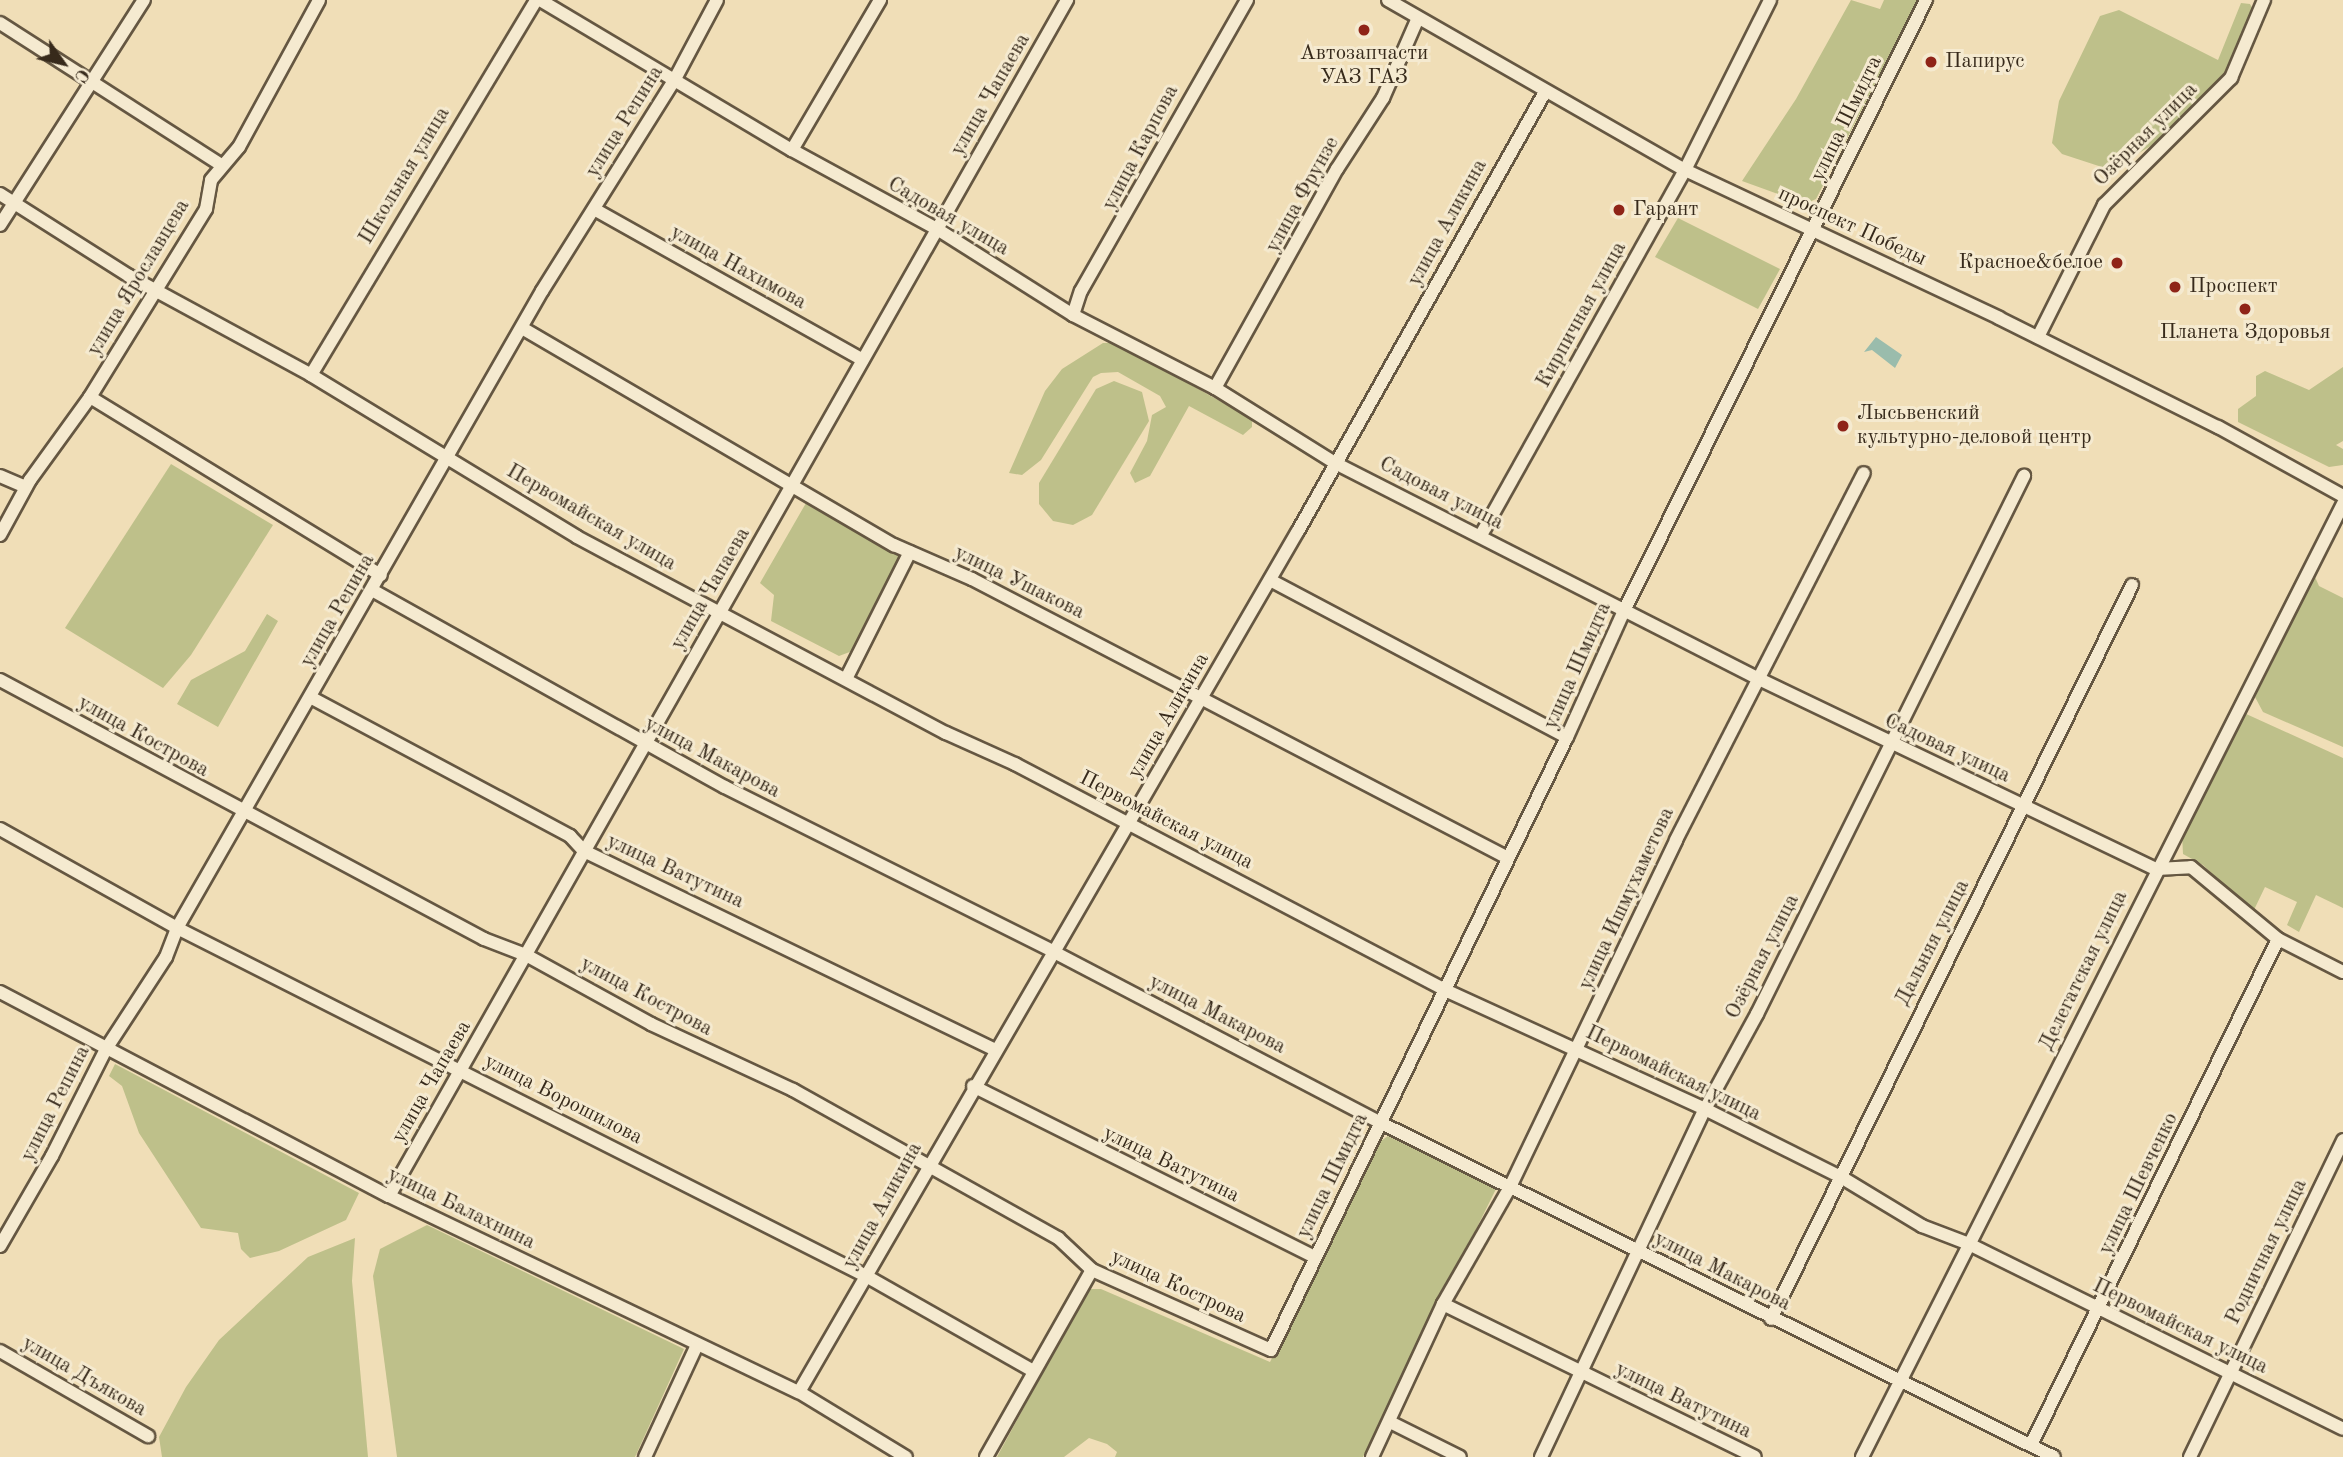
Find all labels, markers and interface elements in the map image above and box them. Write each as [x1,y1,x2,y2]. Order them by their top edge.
marker: Автозапчасти УАЗ ГАЗ [1356,22,1372,38]
north arrow [28,28,98,98]
street label: улица Чапаева [946,29,1036,161]
place label: Автозапчасти УАЗ ГАЗ [1300,41,1428,91]
place label: Папирус [1945,49,2024,75]
street label: улица Шмидта [1806,52,1888,186]
marker: Папирус [1923,54,1939,70]
street label: улица Репина [581,61,669,183]
text: С [69,65,92,86]
street label: Озёрная улица [2089,78,2203,192]
street label: улица Карпова [1097,81,1185,215]
street label: Школьная улица [354,103,456,249]
street label: улица Фрунзе [1261,132,1345,258]
street label: улица Аликина [1403,155,1493,291]
street label: Садовая улица [883,172,1013,262]
street label: проспект Победы [1774,182,1930,272]
street label: улица Ярославцева [82,195,196,361]
place label: Гарант [1633,197,1699,223]
marker: Гарант [1611,202,1627,218]
street label: улица Нахимова [666,220,810,316]
street label: Кирпичная улица [1531,238,1633,392]
place label: Красное&белое [1958,250,2103,276]
marker: Красное&белое [2109,255,2125,271]
place label: Проспект [2189,274,2278,300]
marker: Проспект [2167,279,2183,295]
marker: Планета Здоровья [2237,301,2253,317]
place label: Планета Здоровья [2160,320,2330,346]
place label: Лысьвенский культурно-деловой центр [1857,401,2092,451]
marker: Лысьвенский культурно-деловой центр [1835,418,1851,434]
street label: Садовая улица [1375,452,1507,536]
street label: Первомайская улица [502,459,680,577]
street label: улица Чапаева [666,523,756,655]
street label: улица Ушакова [950,541,1088,625]
street label: улица Репина [295,550,381,672]
street label: улица Шмидта [1539,598,1617,734]
street label: улица Аликина [1123,649,1215,783]
street label: улица Кострова [73,691,213,783]
street label: Садовая улица [1880,709,2014,789]
street label: улица Макарова [640,712,784,804]
street label: Первомайская улица [1075,766,1257,876]
street label: улица Ишмухаметова [1574,804,1680,994]
street label: улица Ватутина [602,829,748,915]
street label: Дальняя улица [1890,876,1976,1010]
street label: Делегатская улица [2034,887,2134,1055]
street label: Озёрная улица [1721,890,1805,1024]
street label: улица Кострова [576,952,716,1042]
street label: улица Макарова [1144,970,1290,1060]
street label: улица Чапаева [387,1016,477,1148]
street label: Первомайская улица [1581,1021,1765,1127]
street label: улица Репина [16,1042,96,1166]
street label: улица Ворошилова [480,1049,646,1151]
street label: улица Шмидта [1292,1109,1374,1243]
street label: улица Шевченко [2094,1109,2184,1259]
street label: улица Ватутина [1099,1121,1243,1209]
street label: улица Аликина [838,1138,928,1274]
street label: улица Балахнина [383,1162,539,1256]
street label: Родничная улица [2221,1175,2313,1329]
street label: улица Макарова [1649,1227,1795,1317]
street label: улица Кострова [1106,1245,1250,1329]
street label: Первомайская улица [2088,1274,2272,1380]
street label: улица Дъякова [17,1331,151,1423]
street label: улица Ватутина [1611,1357,1755,1445]

